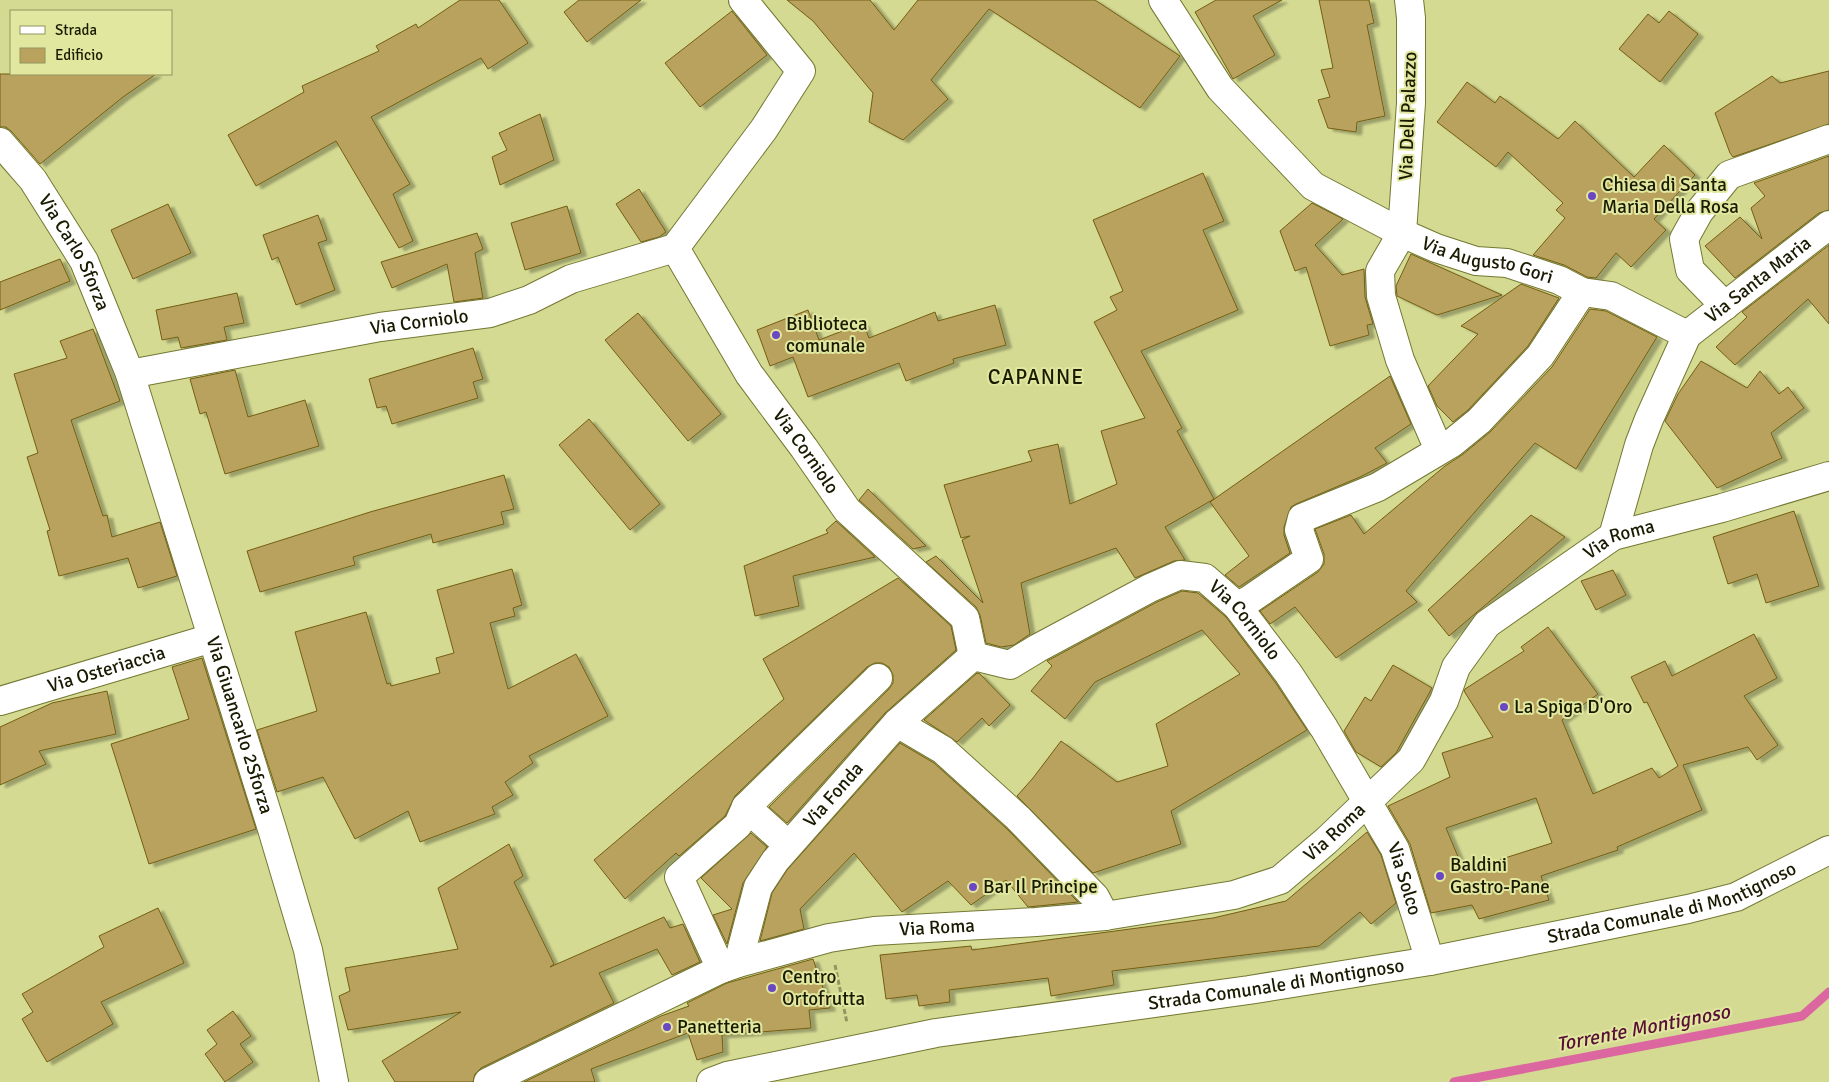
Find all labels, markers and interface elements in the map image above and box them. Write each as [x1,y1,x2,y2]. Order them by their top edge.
legend [10,10,172,75]
text: Strada [55,21,97,39]
text: Edificio [55,46,103,64]
street label: Via Dell Palazzo [1394,51,1422,181]
place label: Chiesa di Santa Maria Della Rosa [1602,173,1739,219]
street label: Via Carlo Sforza [33,190,115,314]
marker: Chiesa di Santa Maria Della Rosa [1586,190,1598,202]
street label: Via Augusto Gori [1418,231,1556,289]
street label: Via Santa Maria [1700,231,1816,329]
street label: Via Corniolo [368,304,470,341]
place label: Biblioteca comunale [786,312,868,358]
marker: Biblioteca comunale [770,329,782,341]
district label: CAPANNE [988,364,1084,390]
street label: Via Corniolo [767,404,844,499]
street label: Via Roma [1579,514,1657,565]
street label: Via Corniolo [1204,575,1286,665]
street label: Via Giuancarlo 2Sforza [201,633,279,817]
street label: Via Osteriaccia [45,641,168,698]
place label: La Spiga D'Oro [1514,695,1633,719]
marker: La Spiga D'Oro [1498,701,1510,713]
street label: Via Fonda [798,757,869,832]
street label: Via Roma [1299,798,1371,867]
street label: Via Solco [1382,838,1427,918]
place label: Baldini Gastro-Pane [1450,853,1550,899]
street label: Strada Comunale di Montignoso [1545,856,1800,949]
marker: Baldini Gastro-Pane [1434,870,1446,882]
place label: Bar Il Principe [983,875,1098,899]
marker: Bar Il Principe [967,881,979,893]
street label: Via Roma [899,913,975,942]
street label: Strada Comunale di Montignoso [1146,953,1406,1016]
place label: Centro Ortofrutta [782,965,865,1011]
marker: Centro Ortofrutta [766,982,778,994]
water label: Torrente Montignoso [1554,999,1733,1057]
place label: Panetteria [677,1015,762,1039]
marker: Panetteria [661,1021,673,1033]

